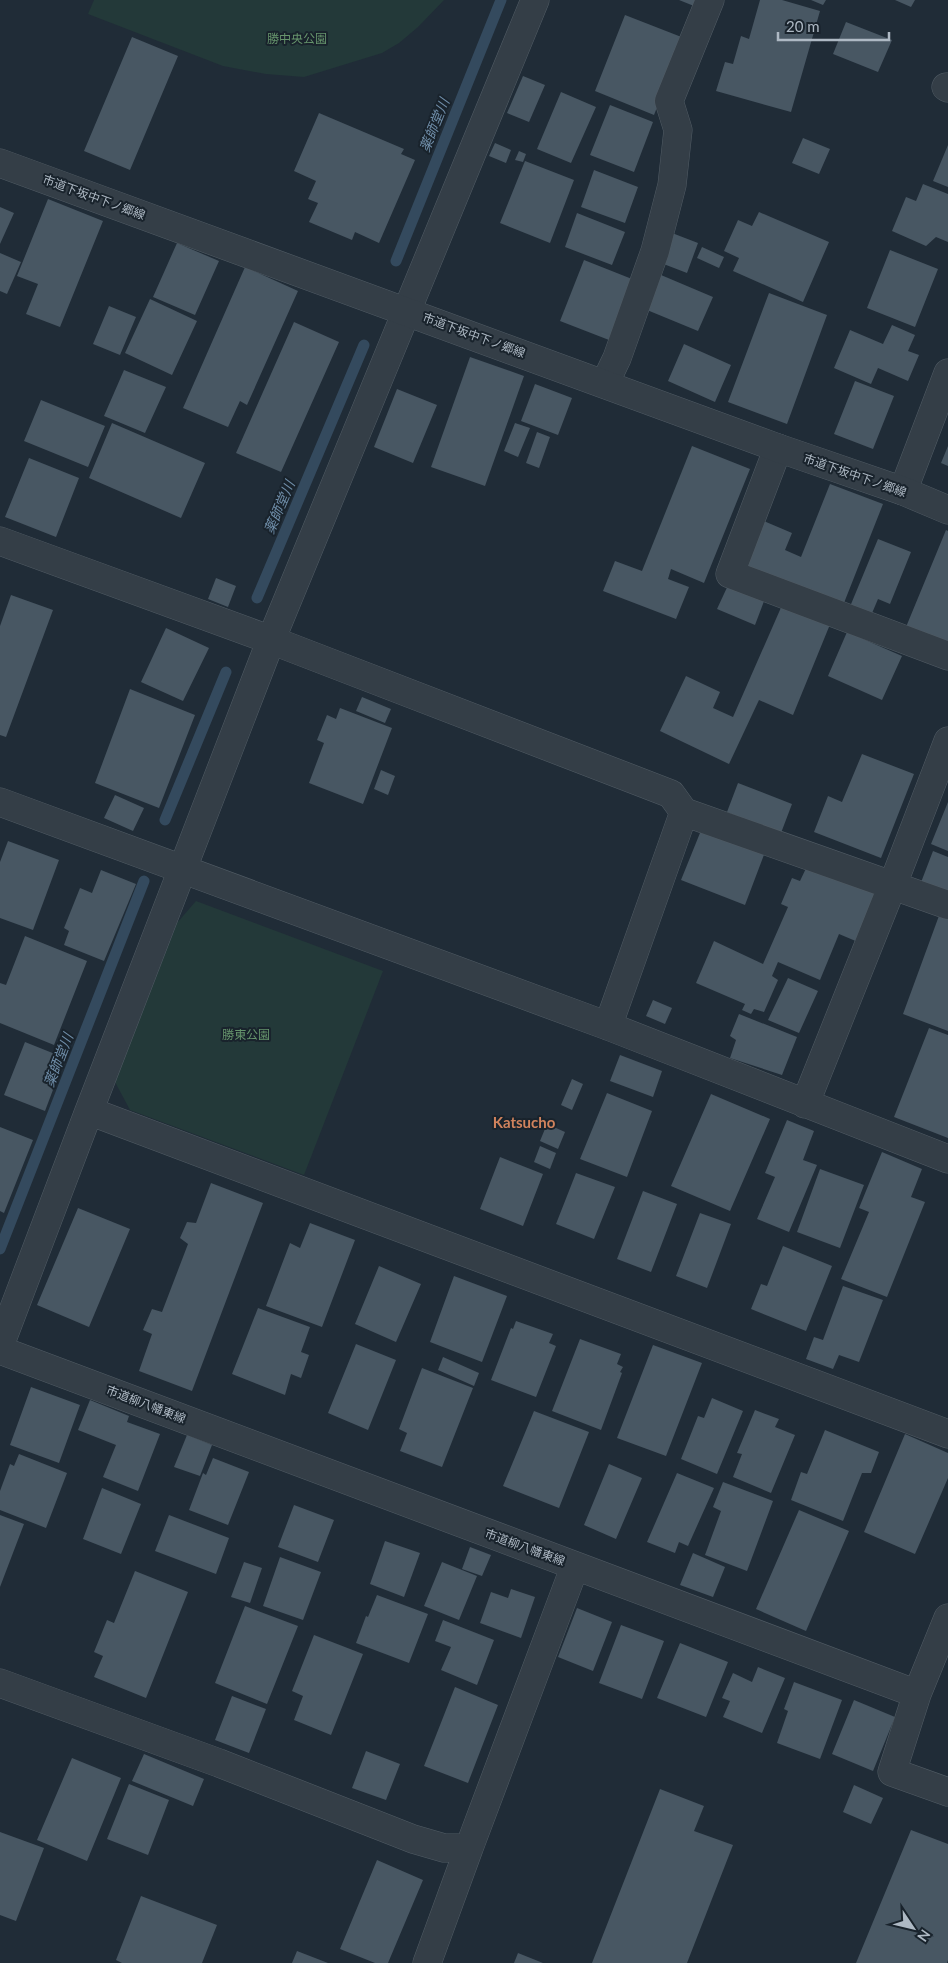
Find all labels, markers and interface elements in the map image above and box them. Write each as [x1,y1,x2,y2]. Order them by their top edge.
scale bar [778,10,889,42]
text: 20 m [786,17,820,35]
park label: 勝中央公園 [267,31,327,46]
water label: 薬師堂川 [416,94,453,154]
street label: 市道下坂中下ノ郷線 [41,171,147,223]
street label: 市道下坂中下ノ郷線 [421,309,527,361]
street label: 市道下坂中下ノ郷線 [801,450,909,500]
water label: 薬師堂川 [260,476,299,536]
park label: 勝東公園 [222,1027,270,1042]
water label: 薬師堂川 [40,1029,77,1089]
district label: Katsucho [493,1113,556,1131]
street label: 市道柳八幡東線 [104,1382,188,1426]
street label: 市道柳八幡東線 [483,1526,567,1568]
north arrow [888,1903,938,1953]
text: N [914,1926,934,1945]

